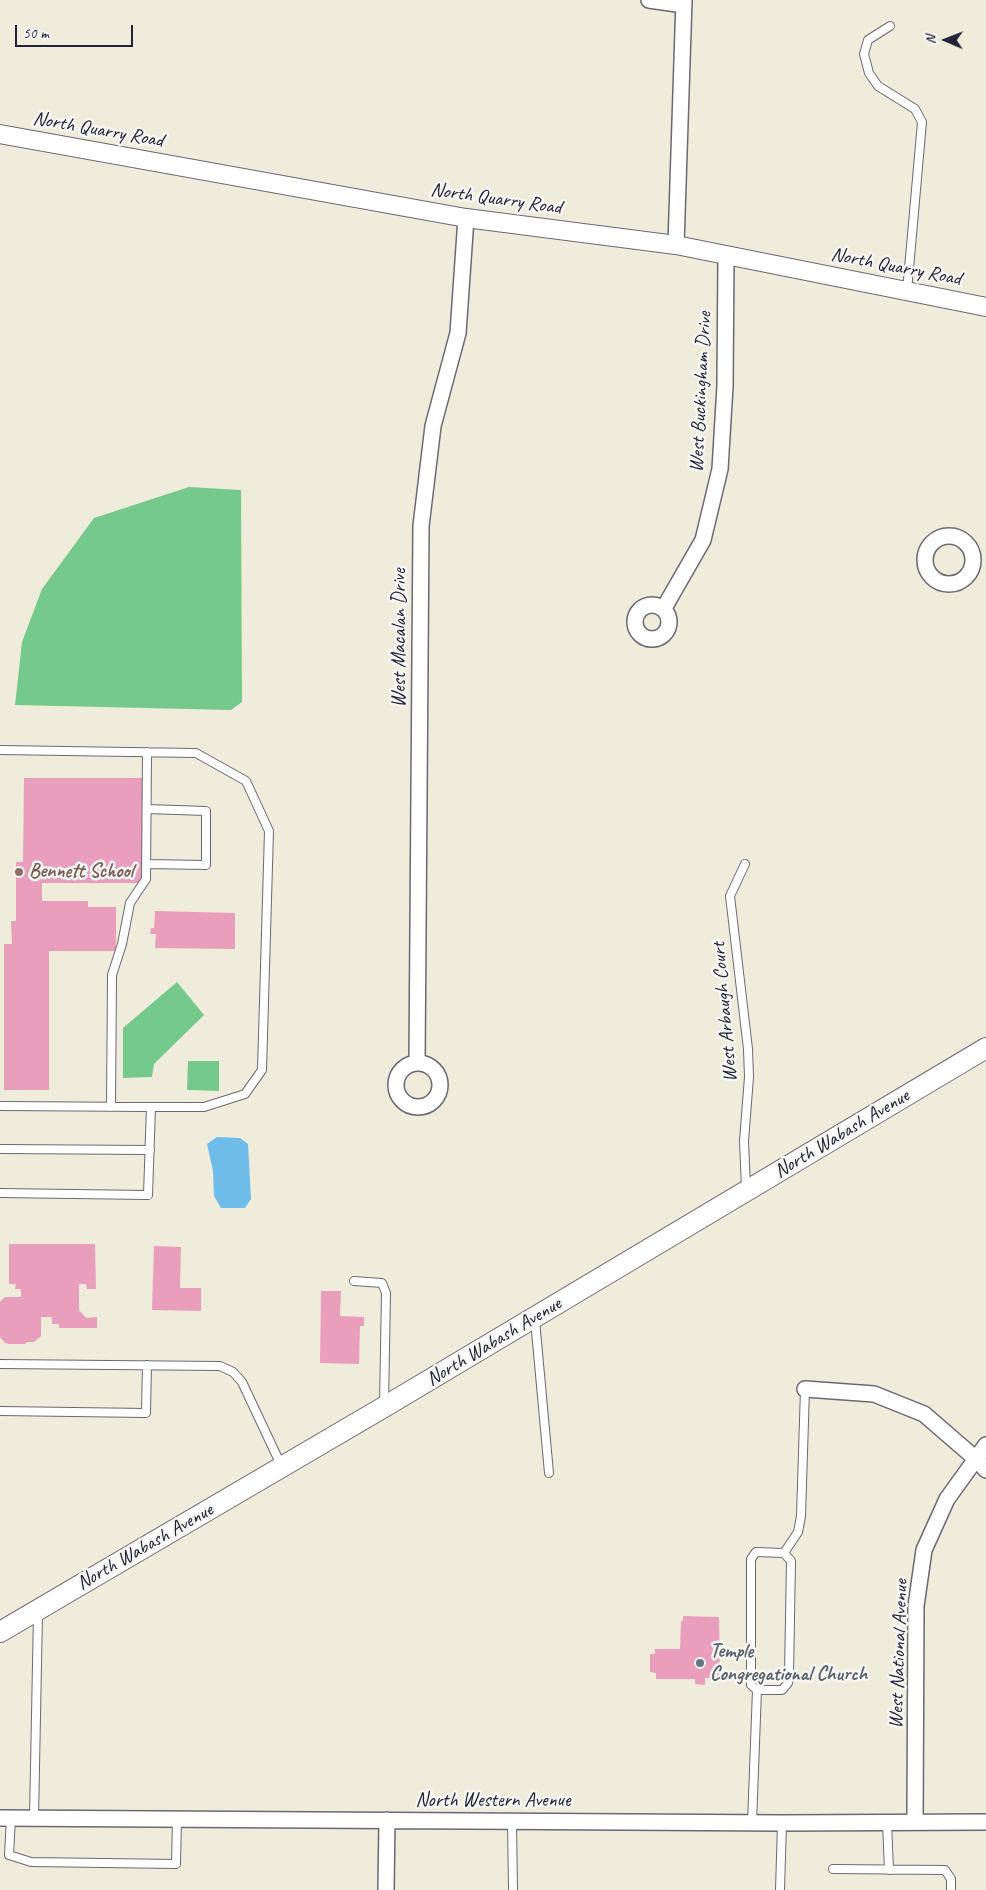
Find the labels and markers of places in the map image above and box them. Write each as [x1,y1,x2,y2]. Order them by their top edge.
place label: Bennett School [29,860,133,884]
marker: Bennett School [13,866,25,878]
place label: Temple Congregational Church [710,1640,867,1687]
marker: Temple Congregational Church [694,1657,706,1669]

